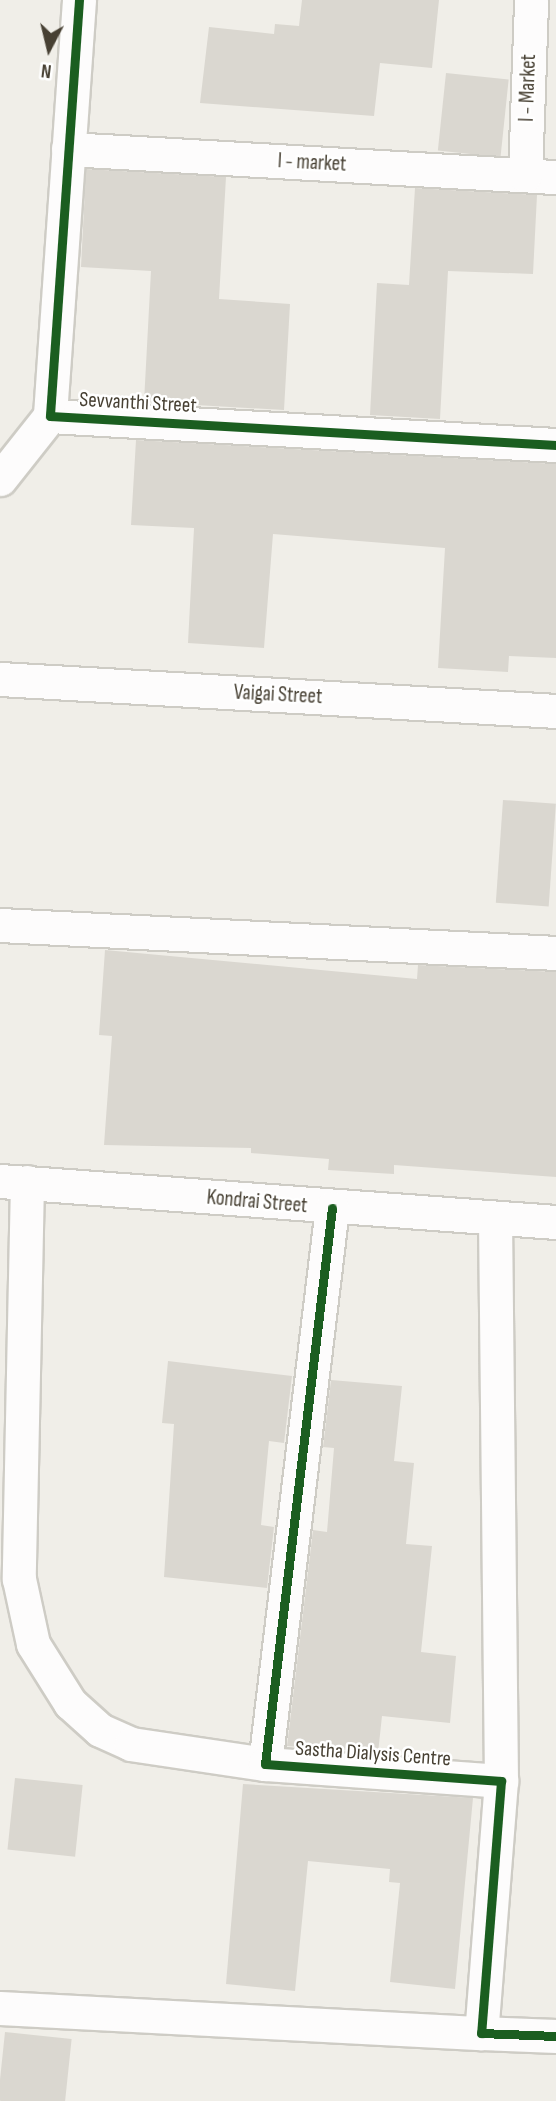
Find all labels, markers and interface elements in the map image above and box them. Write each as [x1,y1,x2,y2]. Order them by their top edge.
north arrow [14,14,84,84]
street label: I - Market [514,54,542,122]
text: N [40,58,53,82]
street label: I - market [277,149,347,177]
street label: Sevvanthi Street [79,387,197,419]
street label: Vaigai Street [233,680,323,710]
street label: Kondrai Street [206,1185,308,1219]
street label: Sastha Dialysis Centre [294,1736,452,1772]

